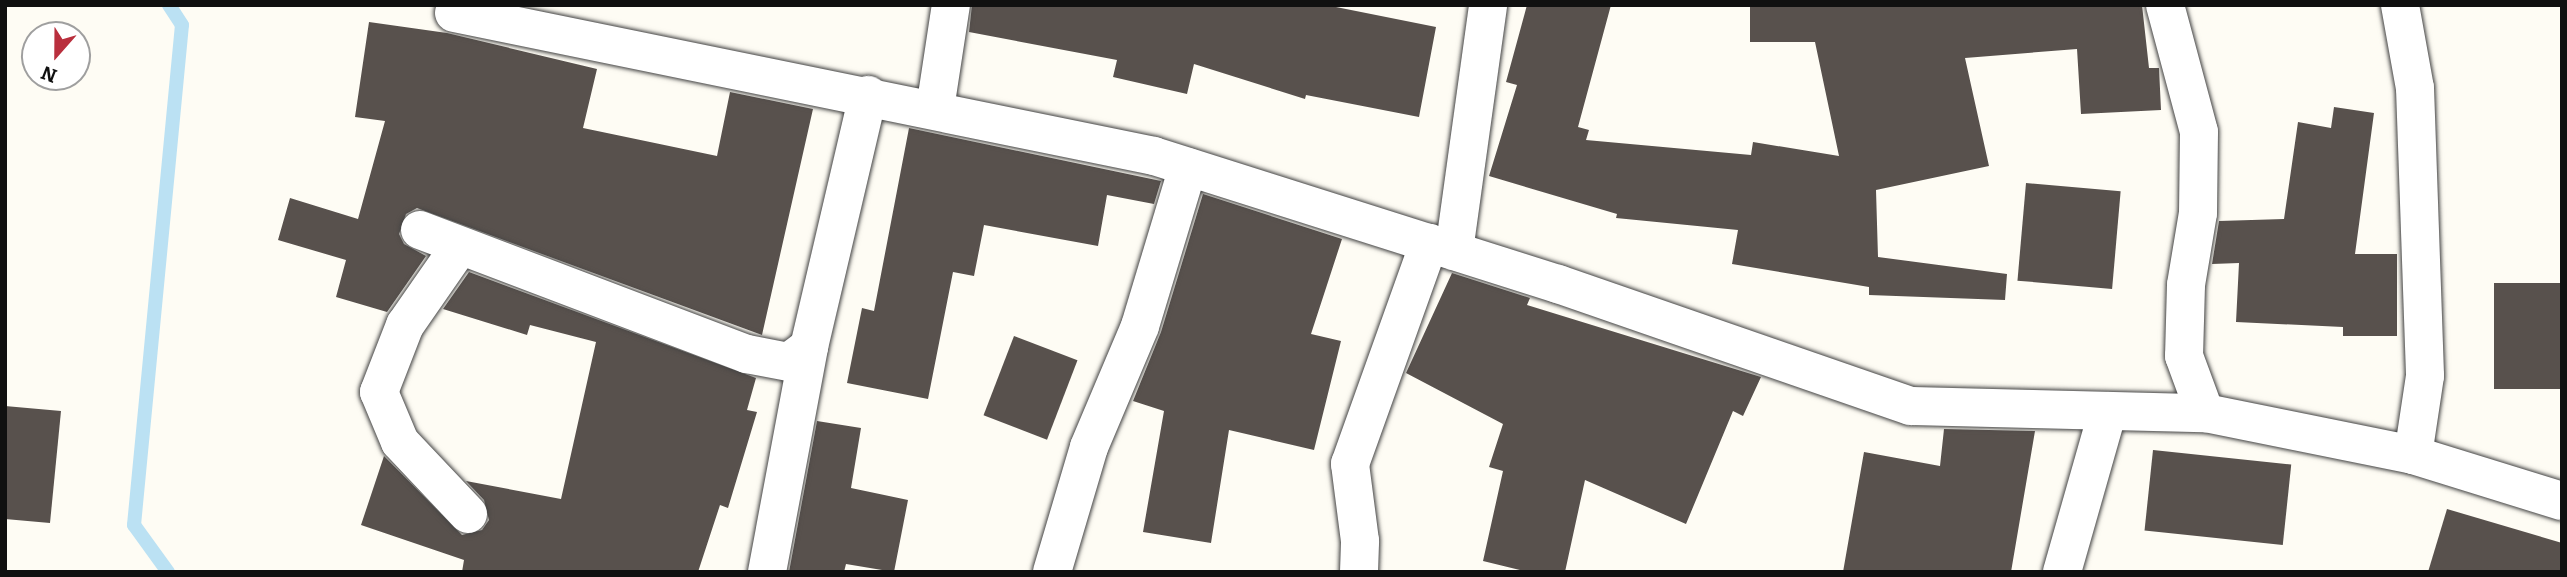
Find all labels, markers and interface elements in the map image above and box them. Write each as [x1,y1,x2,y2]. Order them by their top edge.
north arrow [21,21,91,91]
text: N [38,61,60,88]

